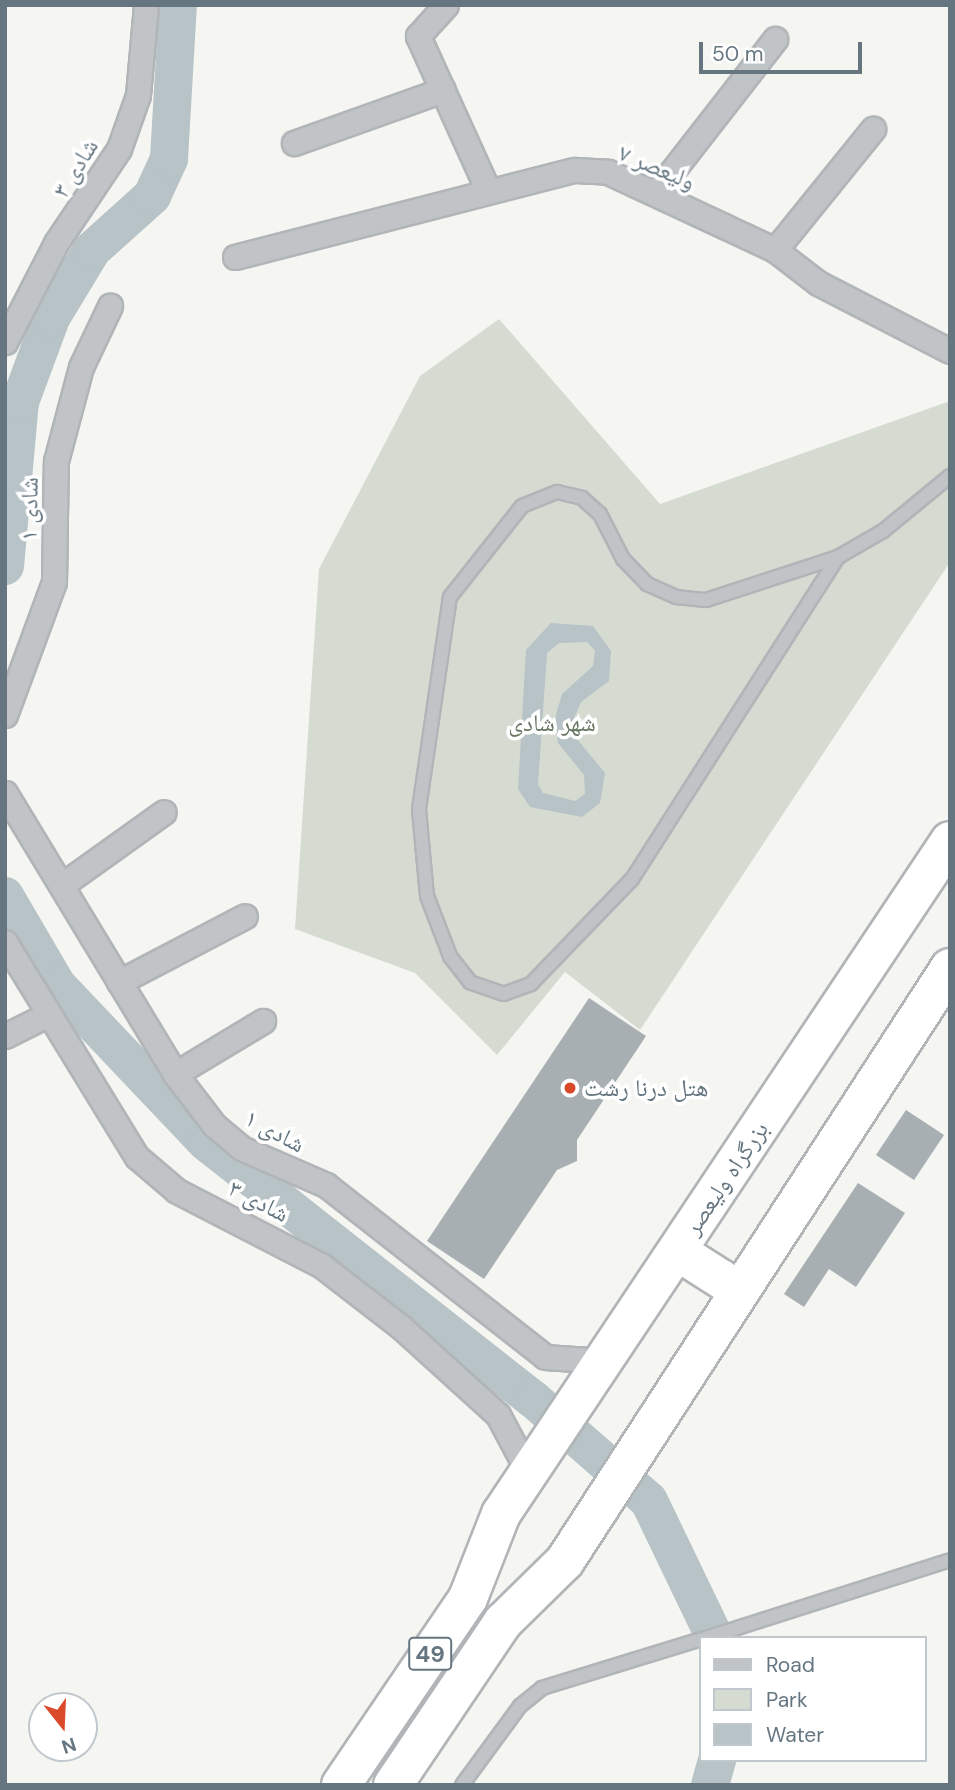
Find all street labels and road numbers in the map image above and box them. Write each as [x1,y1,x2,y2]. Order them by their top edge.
street label: شادی ۳ [46,133,104,203]
street label: ولیعصر ۷ [614,138,700,196]
street label: شادی ۱ [14,477,44,541]
street label: شادی ۱ [240,1103,310,1159]
street label: بزرگراه ولیعصر [678,1116,774,1240]
street label: شادی ۳ [224,1174,294,1228]
road number: 49 [407,1634,453,1674]

